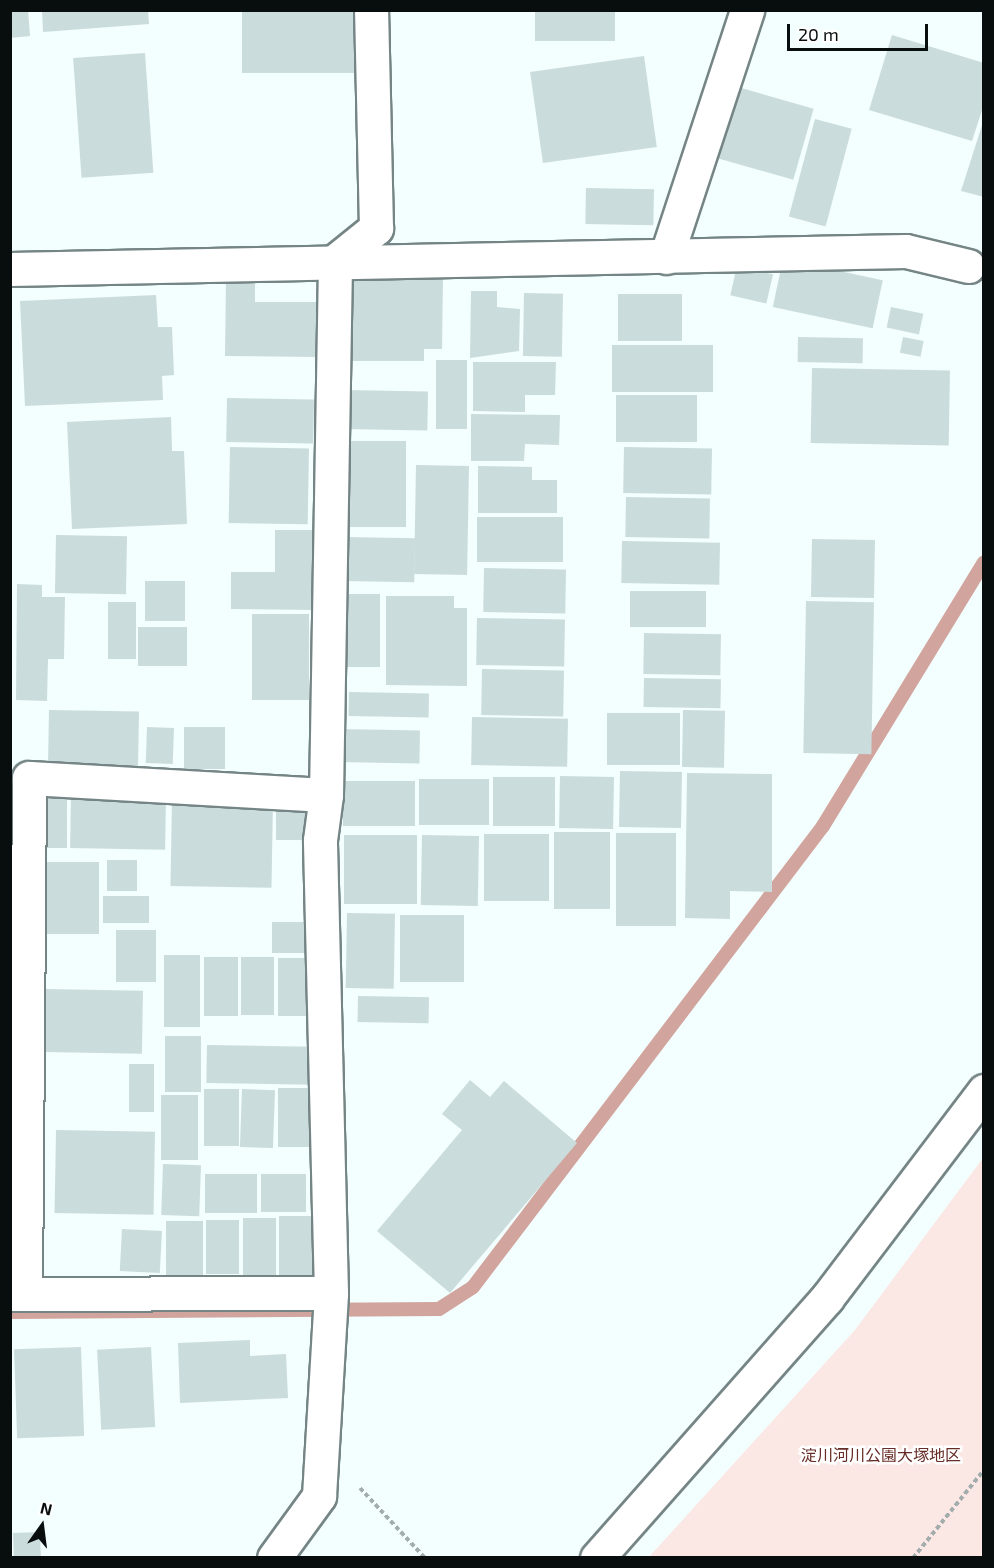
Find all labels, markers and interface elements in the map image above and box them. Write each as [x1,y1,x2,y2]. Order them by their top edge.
scale bar [790,12,931,50]
text: 20 m [798,23,839,45]
park label: 淀川河川公園大塚地区 [801,1445,961,1465]
north arrow [12,1496,72,1556]
text: N [39,1497,54,1519]

